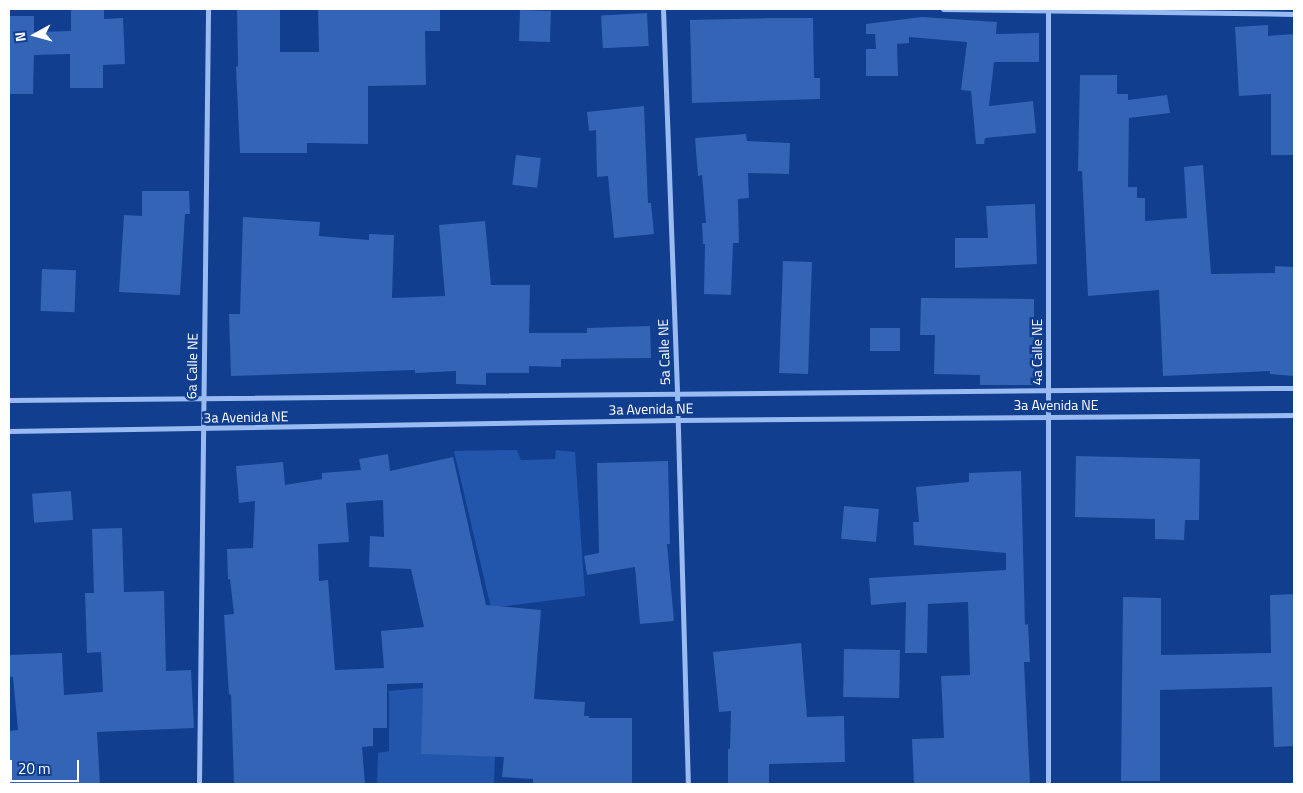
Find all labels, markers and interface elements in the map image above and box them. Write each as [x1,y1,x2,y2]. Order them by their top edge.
north arrow [10,10,60,60]
text: N [9,31,31,43]
street label: 5a Calle NE [654,319,674,385]
street label: 4a Calle NE [1029,319,1045,385]
street label: 6a Calle NE [183,333,201,399]
street label: 3a Avenida NE [1014,397,1098,413]
street label: 3a Avenida NE [608,400,694,418]
street label: 3a Avenida NE [203,408,289,426]
scale bar [12,750,81,782]
text: 20 m [18,757,51,780]

